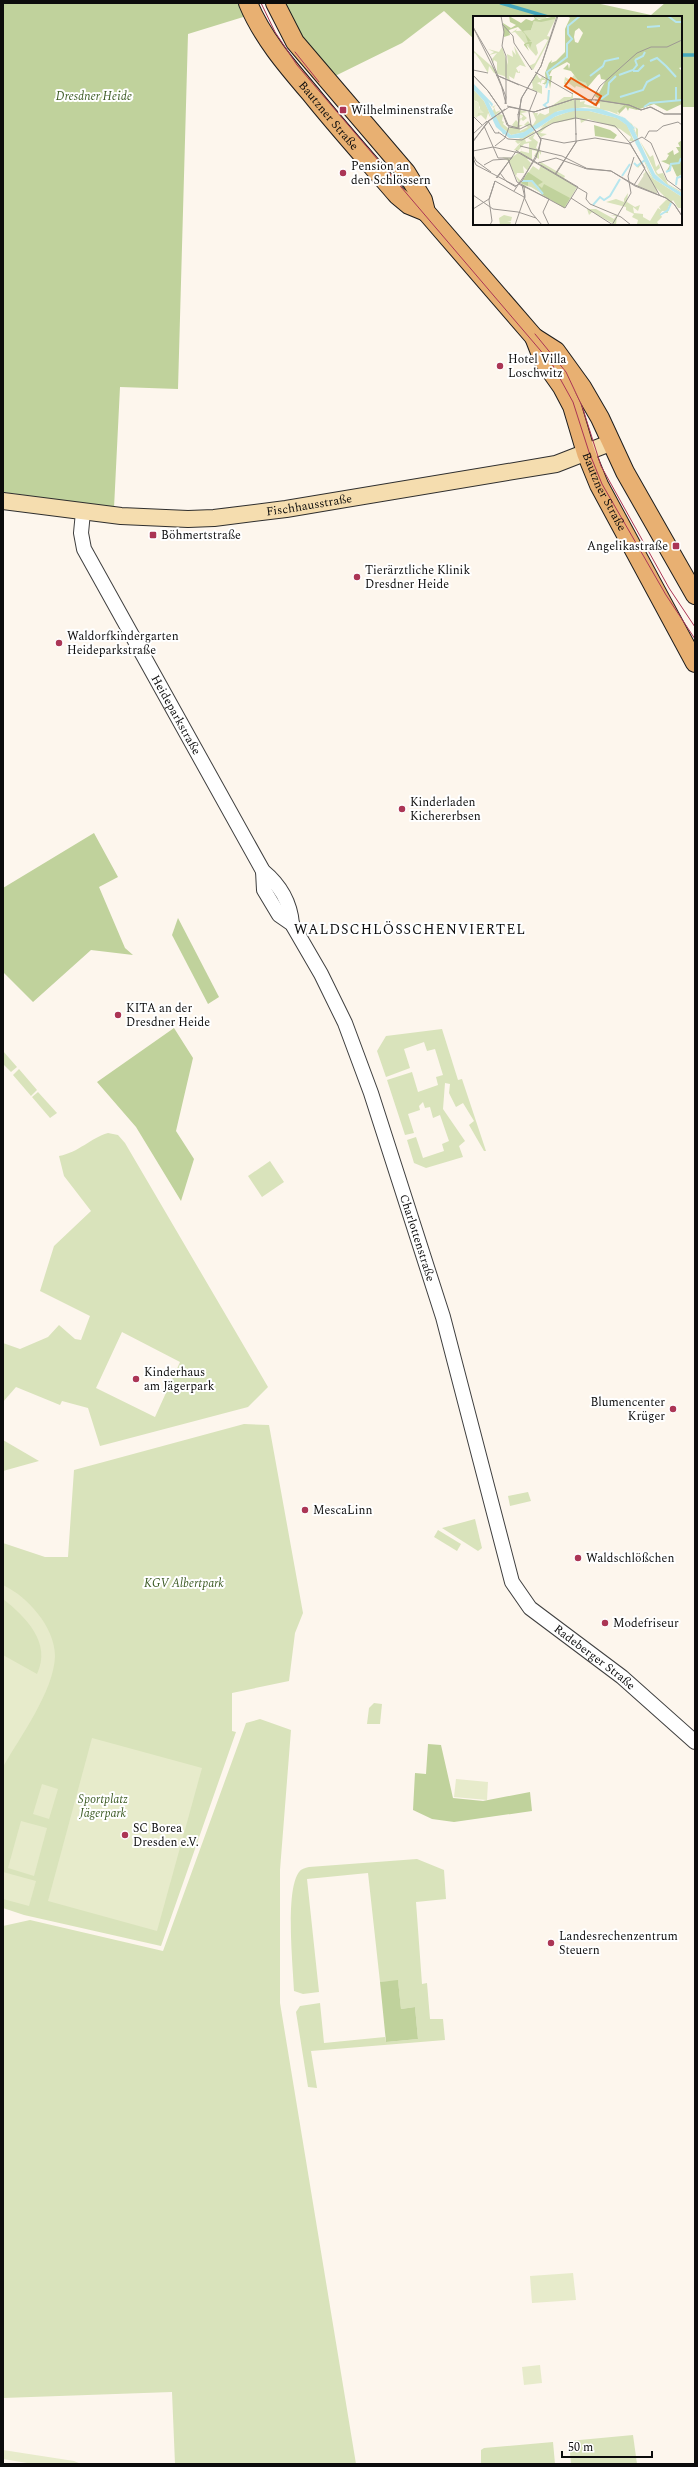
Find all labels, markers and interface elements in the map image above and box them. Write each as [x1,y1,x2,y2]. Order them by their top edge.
inset map [473,16,682,225]
street label: Bautzner Straße [293,77,363,155]
park label: Dresdner Heide [56,87,132,106]
place label: Wilhelminenstraße [351,101,453,120]
marker: Wilhelminenstraße [338,105,348,115]
place label: Pension an den Schlössern [351,157,431,190]
marker: Pension an den Schlössern [338,168,348,178]
place label: Hotel Villa Loschwitz [508,350,566,383]
marker: Hotel Villa Loschwitz [495,361,505,371]
street label: Bautzner Straße [577,449,631,535]
street label: Fischhausstraße [265,489,354,521]
place label: Böhmertstraße [161,526,241,545]
marker: Böhmertstraße [148,530,158,540]
place label: Angelikastraße [587,537,668,556]
marker: Angelikastraße [671,541,681,551]
place label: Tierärztliche Klinik Dresdner Heide [365,561,470,594]
marker: Tierärztliche Klinik Dresdner Heide [352,572,362,582]
place label: Waldorfkindergarten Heideparkstraße [67,627,179,660]
marker: Waldorfkindergarten Heideparkstraße [54,638,64,648]
street label: Heideparkstraße [146,671,206,759]
place label: Kinderladen Kichererbsen [410,793,481,826]
marker: Kinderladen Kichererbsen [397,804,407,814]
district label: WALDSCHLÖSSCHENVIERTEL [294,919,526,940]
place label: KITA an der Dresdner Heide [126,999,210,1032]
marker: KITA an der Dresdner Heide [113,1010,123,1020]
street label: Charlottenstraße [394,1192,440,1284]
place label: Kinderhaus am Jägerpark [144,1363,215,1396]
marker: Kinderhaus am Jägerpark [131,1374,141,1384]
place label: Blumencenter Krüger [590,1393,665,1426]
marker: Blumencenter Krüger [668,1404,678,1414]
place label: MescaLinn [313,1501,372,1520]
marker: MescaLinn [300,1505,310,1515]
place label: Waldschlößchen [586,1549,674,1568]
marker: Waldschlößchen [573,1553,583,1563]
park label: KGV Albertpark [144,1574,224,1593]
place label: Modefriseur [613,1614,679,1633]
marker: Modefriseur [600,1618,610,1628]
street label: Radeberger Straße [550,1620,640,1695]
park label: Sportplatz Jägerpark [78,1790,128,1823]
place label: SC Borea Dresden e.V. [133,1819,199,1852]
marker: SC Borea Dresden e.V. [120,1830,130,1840]
place label: Landesrechenzentrum Steuern [559,1927,678,1960]
marker: Landesrechenzentrum Steuern [546,1938,556,1948]
scale bar [562,2433,652,2459]
text: 50 m [568,2438,593,2457]

